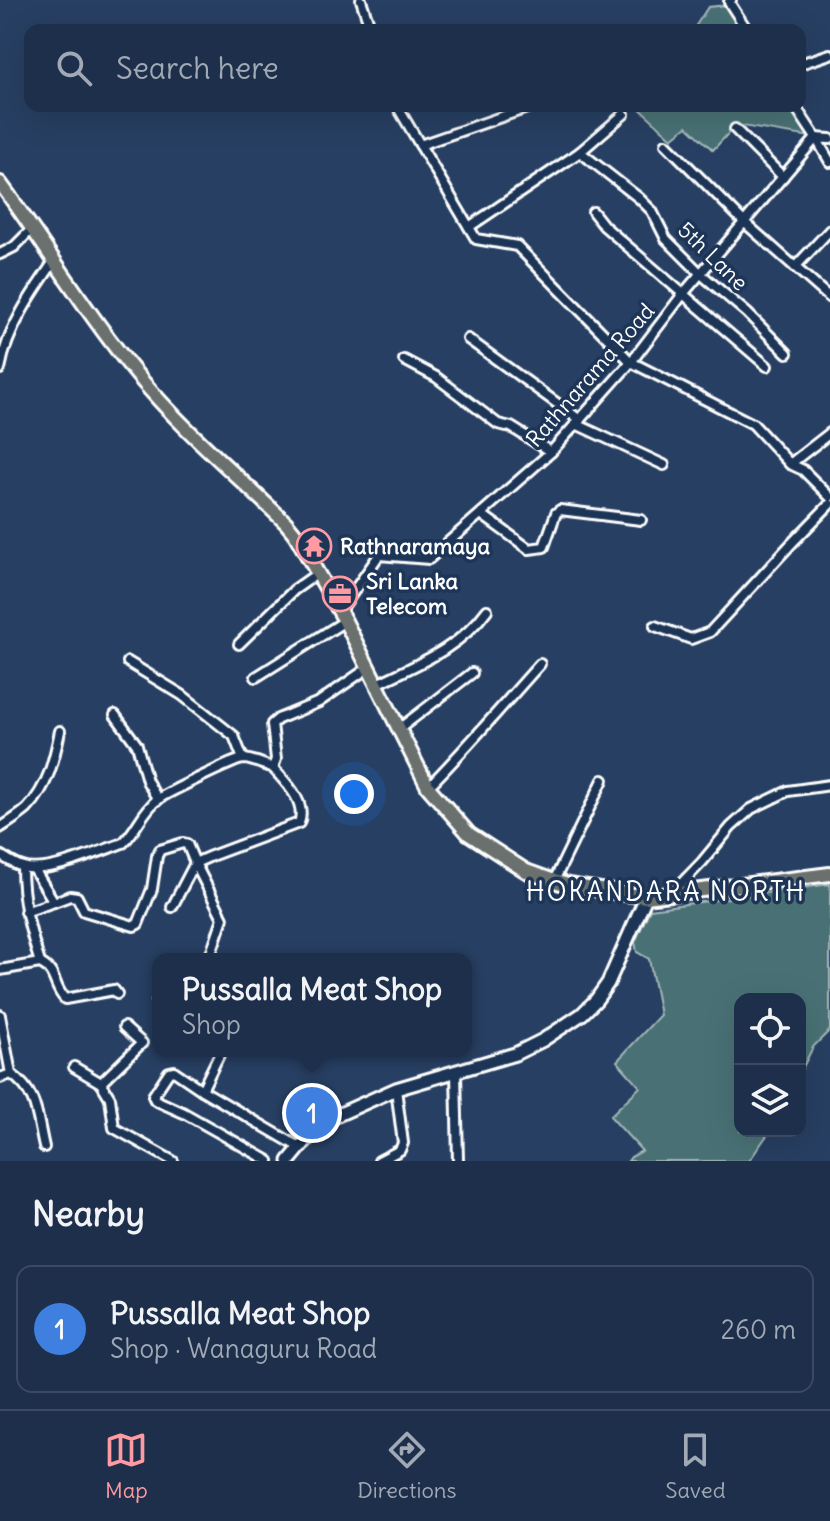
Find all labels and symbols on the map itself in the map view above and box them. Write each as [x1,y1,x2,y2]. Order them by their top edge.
street label: 5th Lane [672,216,754,296]
street label: Rathnarama Road [520,297,660,453]
temple icon: Rathnaramaya [295,527,333,565]
place label: Rathnaramaya [340,532,490,560]
place label: Sri Lanka Telecom [366,567,459,620]
office icon: Sri Lanka Telecom [321,575,359,613]
your location [334,774,374,814]
district label: HOKANDARA NORTH [526,875,806,908]
pin: 1 [286,1083,338,1143]

